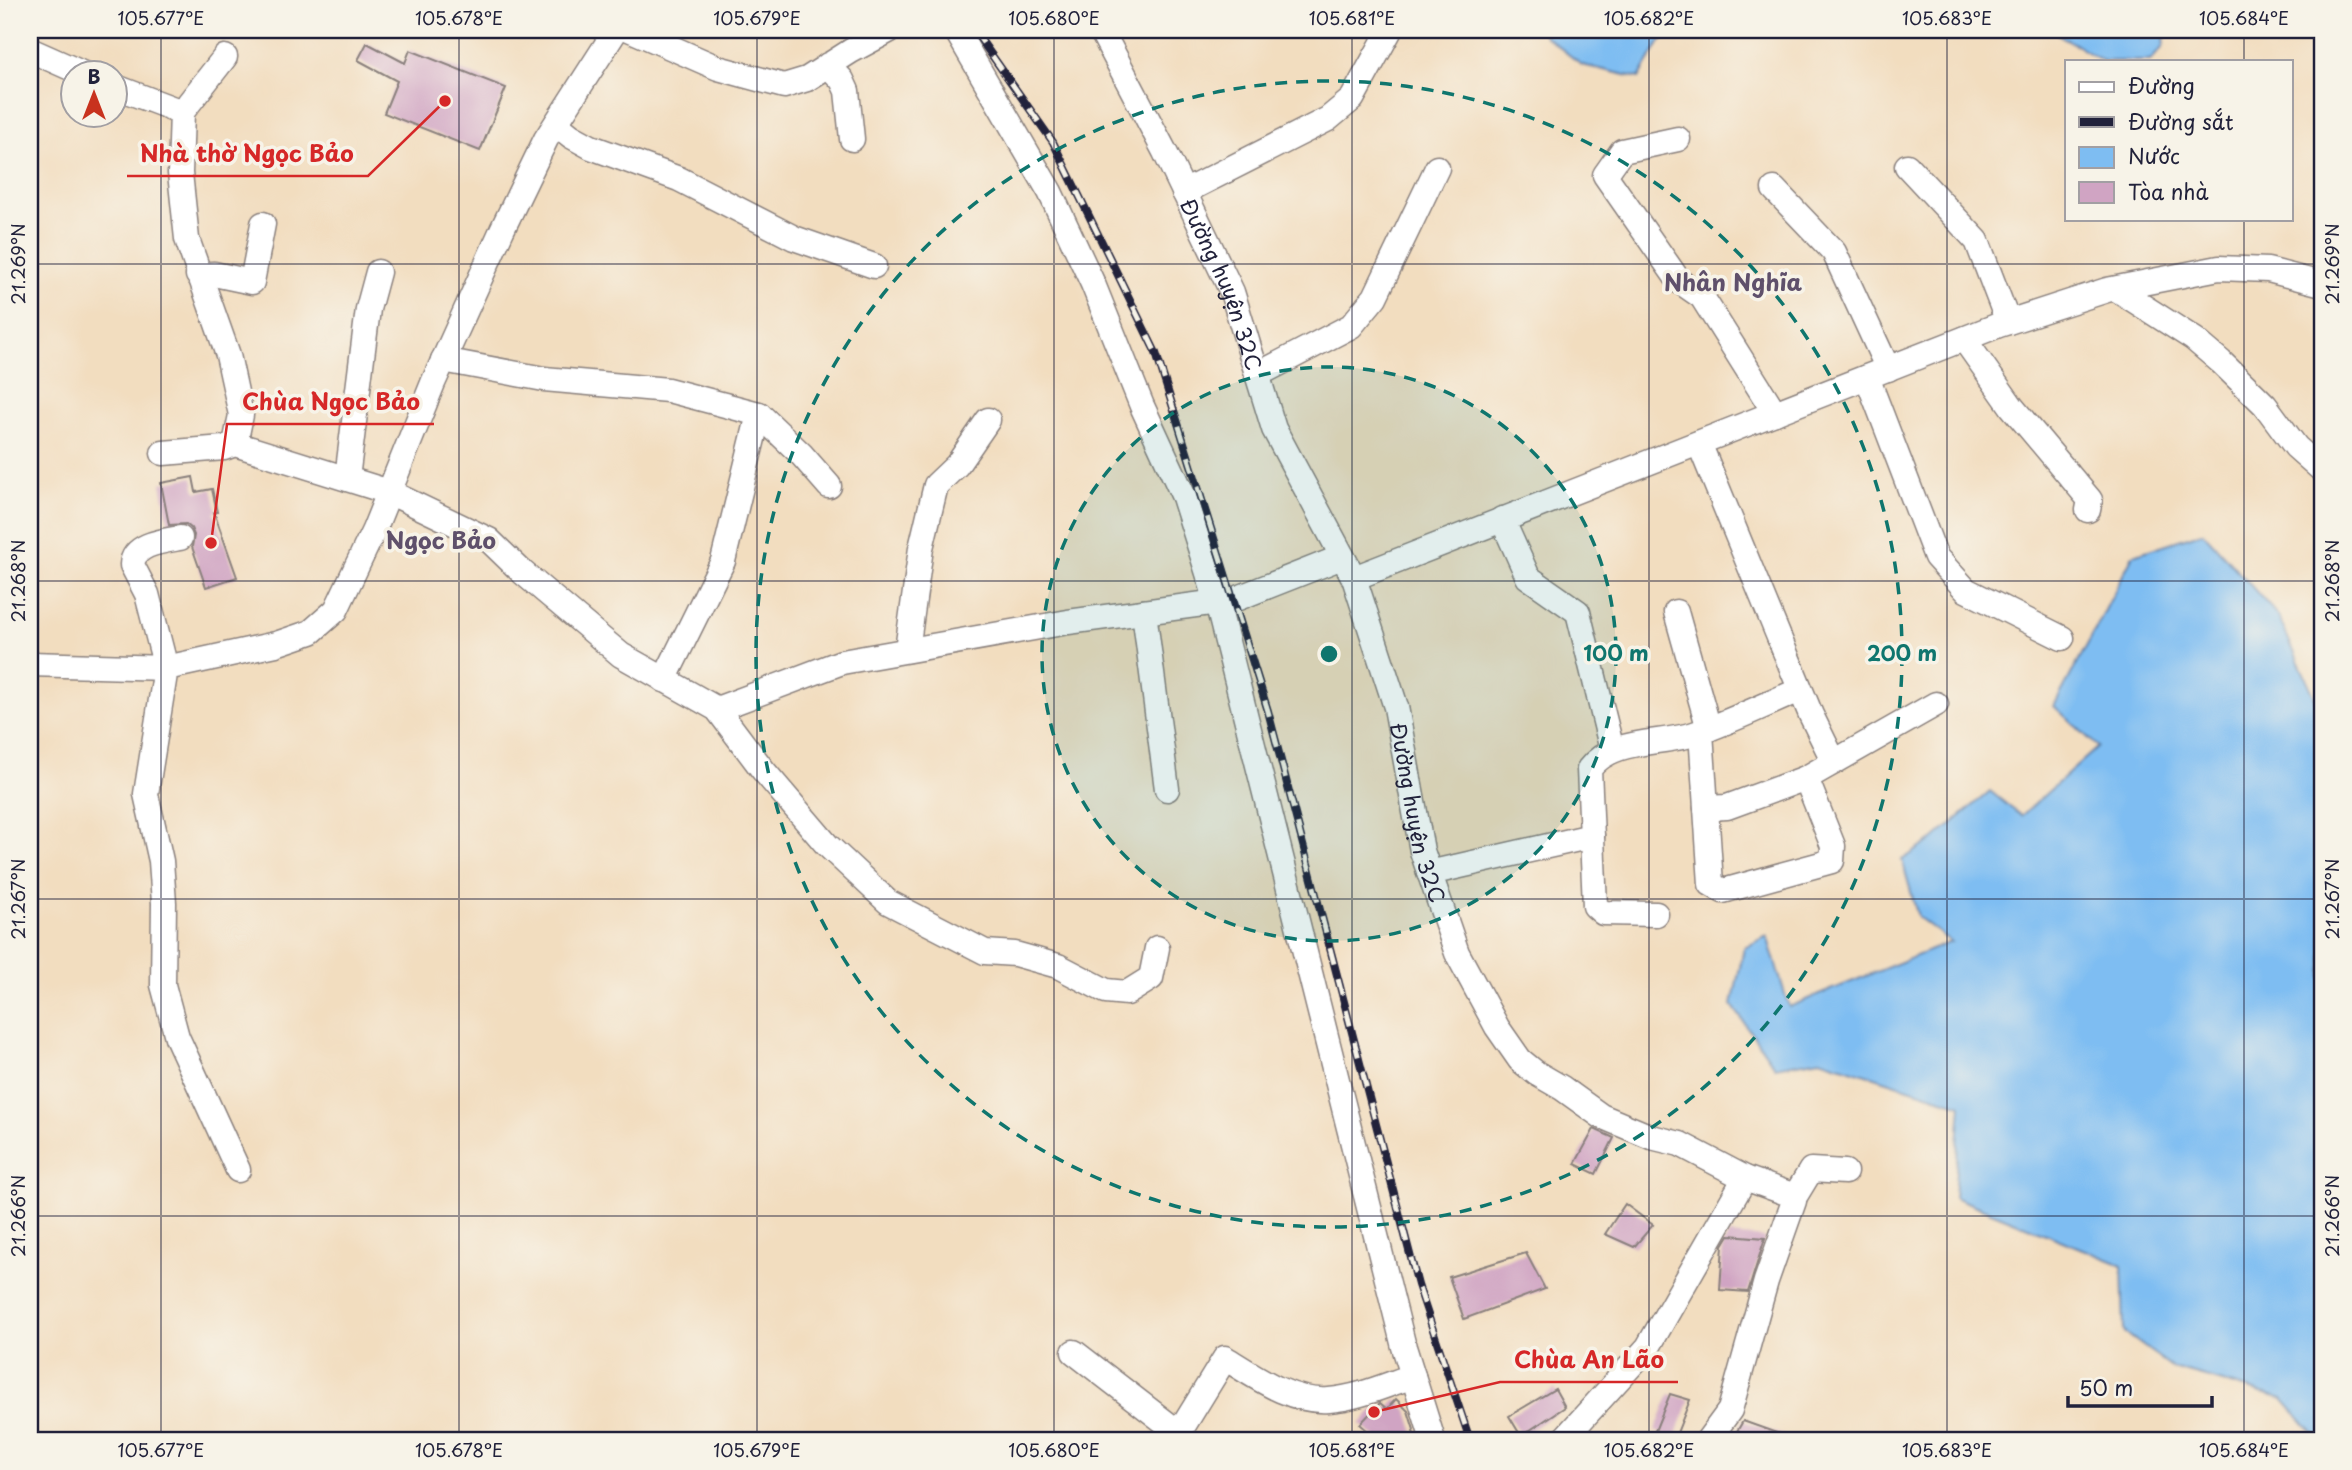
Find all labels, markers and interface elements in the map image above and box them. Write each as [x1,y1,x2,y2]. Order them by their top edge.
text: 105.677°E [118,4,204,31]
text: 105.678°E [415,4,503,31]
text: 105.679°E [713,4,801,31]
text: 105.680°E [1008,4,1100,31]
text: 105.681°E [1309,4,1395,31]
text: 105.682°E [1604,4,1694,31]
text: 105.683°E [1902,4,1992,31]
text: 105.684°E [2199,4,2289,31]
north arrow [60,60,130,130]
legend [2065,60,2292,220]
text: B [87,62,101,90]
text: Đường [2128,69,2195,101]
text: Đường sắt [2128,105,2234,137]
callout: Nhà thờ Ngọc Bảo [127,132,368,176]
text: Nhà thờ Ngọc Bảo [140,135,354,170]
text: Nước [2128,139,2180,171]
text: Tòa nhà [2128,175,2208,207]
street label: Đường huyện 32C [1173,192,1271,374]
text: 21.269°N [4,223,31,305]
text: 21.269°N [2318,223,2345,305]
district label: Nhân Nghĩa [1664,264,1803,299]
callout: Chùa Ngọc Bảo [227,380,434,424]
text: Chùa Ngọc Bảo [242,383,420,418]
district label: Ngọc Bảo [386,522,496,557]
text: 21.268°N [4,539,31,623]
text: 21.268°N [2318,539,2345,623]
text: 100 m [1583,636,1649,668]
text: 200 m [1867,636,1937,668]
centre of rings [1317,642,1341,666]
street label: Đường huyện 32C [1383,720,1454,907]
text: 21.267°N [4,858,31,940]
text: 21.267°N [2318,858,2345,940]
text: 21.266°N [4,1175,31,1257]
text: 21.266°N [2318,1175,2345,1257]
callout: Chùa An Lão [1500,1338,1678,1382]
text: Chùa An Lão [1514,1341,1664,1376]
scale bar [2068,1365,2212,1409]
text: 50 m [2079,1371,2133,1403]
text: 105.677°E [118,1436,204,1463]
text: 105.678°E [415,1436,503,1463]
text: 105.679°E [713,1436,801,1463]
text: 105.680°E [1008,1436,1100,1463]
text: 105.681°E [1309,1436,1395,1463]
text: 105.682°E [1604,1436,1694,1463]
text: 105.683°E [1902,1436,1992,1463]
text: 105.684°E [2199,1436,2289,1463]

